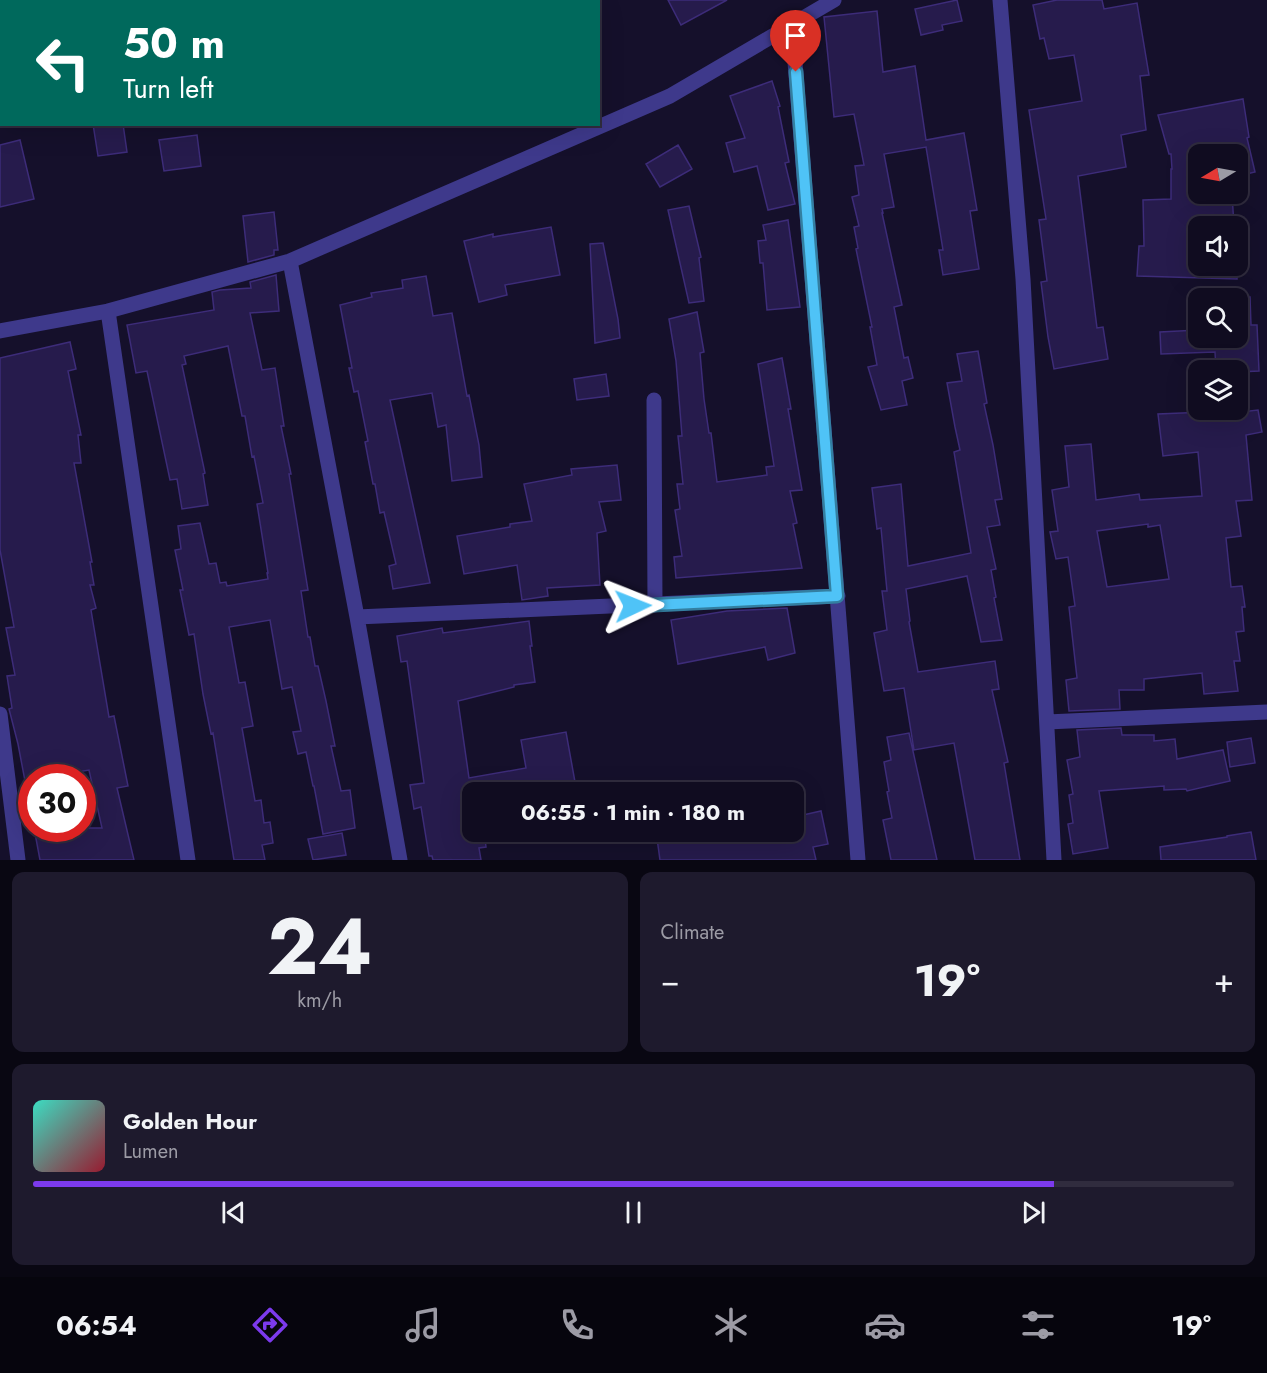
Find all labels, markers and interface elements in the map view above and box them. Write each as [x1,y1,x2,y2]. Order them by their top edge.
pin [770,10,821,72]
text: 50 m [123,13,225,74]
icon: arrive [779,19,812,52]
icon: left [24,24,102,102]
text: Turn left [123,69,213,108]
north arrow [1188,144,1248,204]
map controls [1188,144,1248,420]
button: sound [1188,216,1248,276]
button: search [1188,288,1248,348]
button: layers [1188,360,1248,420]
position arrow [601,574,665,638]
speed limit sign: 30 [18,764,96,842]
text: 06:55 · 1 min · 180 m [521,796,745,828]
text: 24 [267,891,373,1003]
text: Climate [661,918,724,947]
text: 19° [914,948,980,1013]
text: − [661,957,680,1004]
text: + [1214,957,1234,1004]
text: km/h [297,986,342,1015]
text: Golden Hour [123,1105,257,1137]
text: Lumen [123,1137,179,1166]
icon: previous [217,1196,250,1229]
icon: pause [617,1196,650,1229]
icon: next [1017,1196,1050,1229]
icon: directions [249,1304,291,1346]
icon: music [402,1304,444,1346]
icon: phone [556,1304,598,1346]
icon: climate [710,1304,752,1346]
icon: car [864,1304,906,1346]
icon: filters [1017,1304,1059,1346]
text: 06:54 [56,1306,137,1345]
text: 19° [1171,1306,1211,1345]

